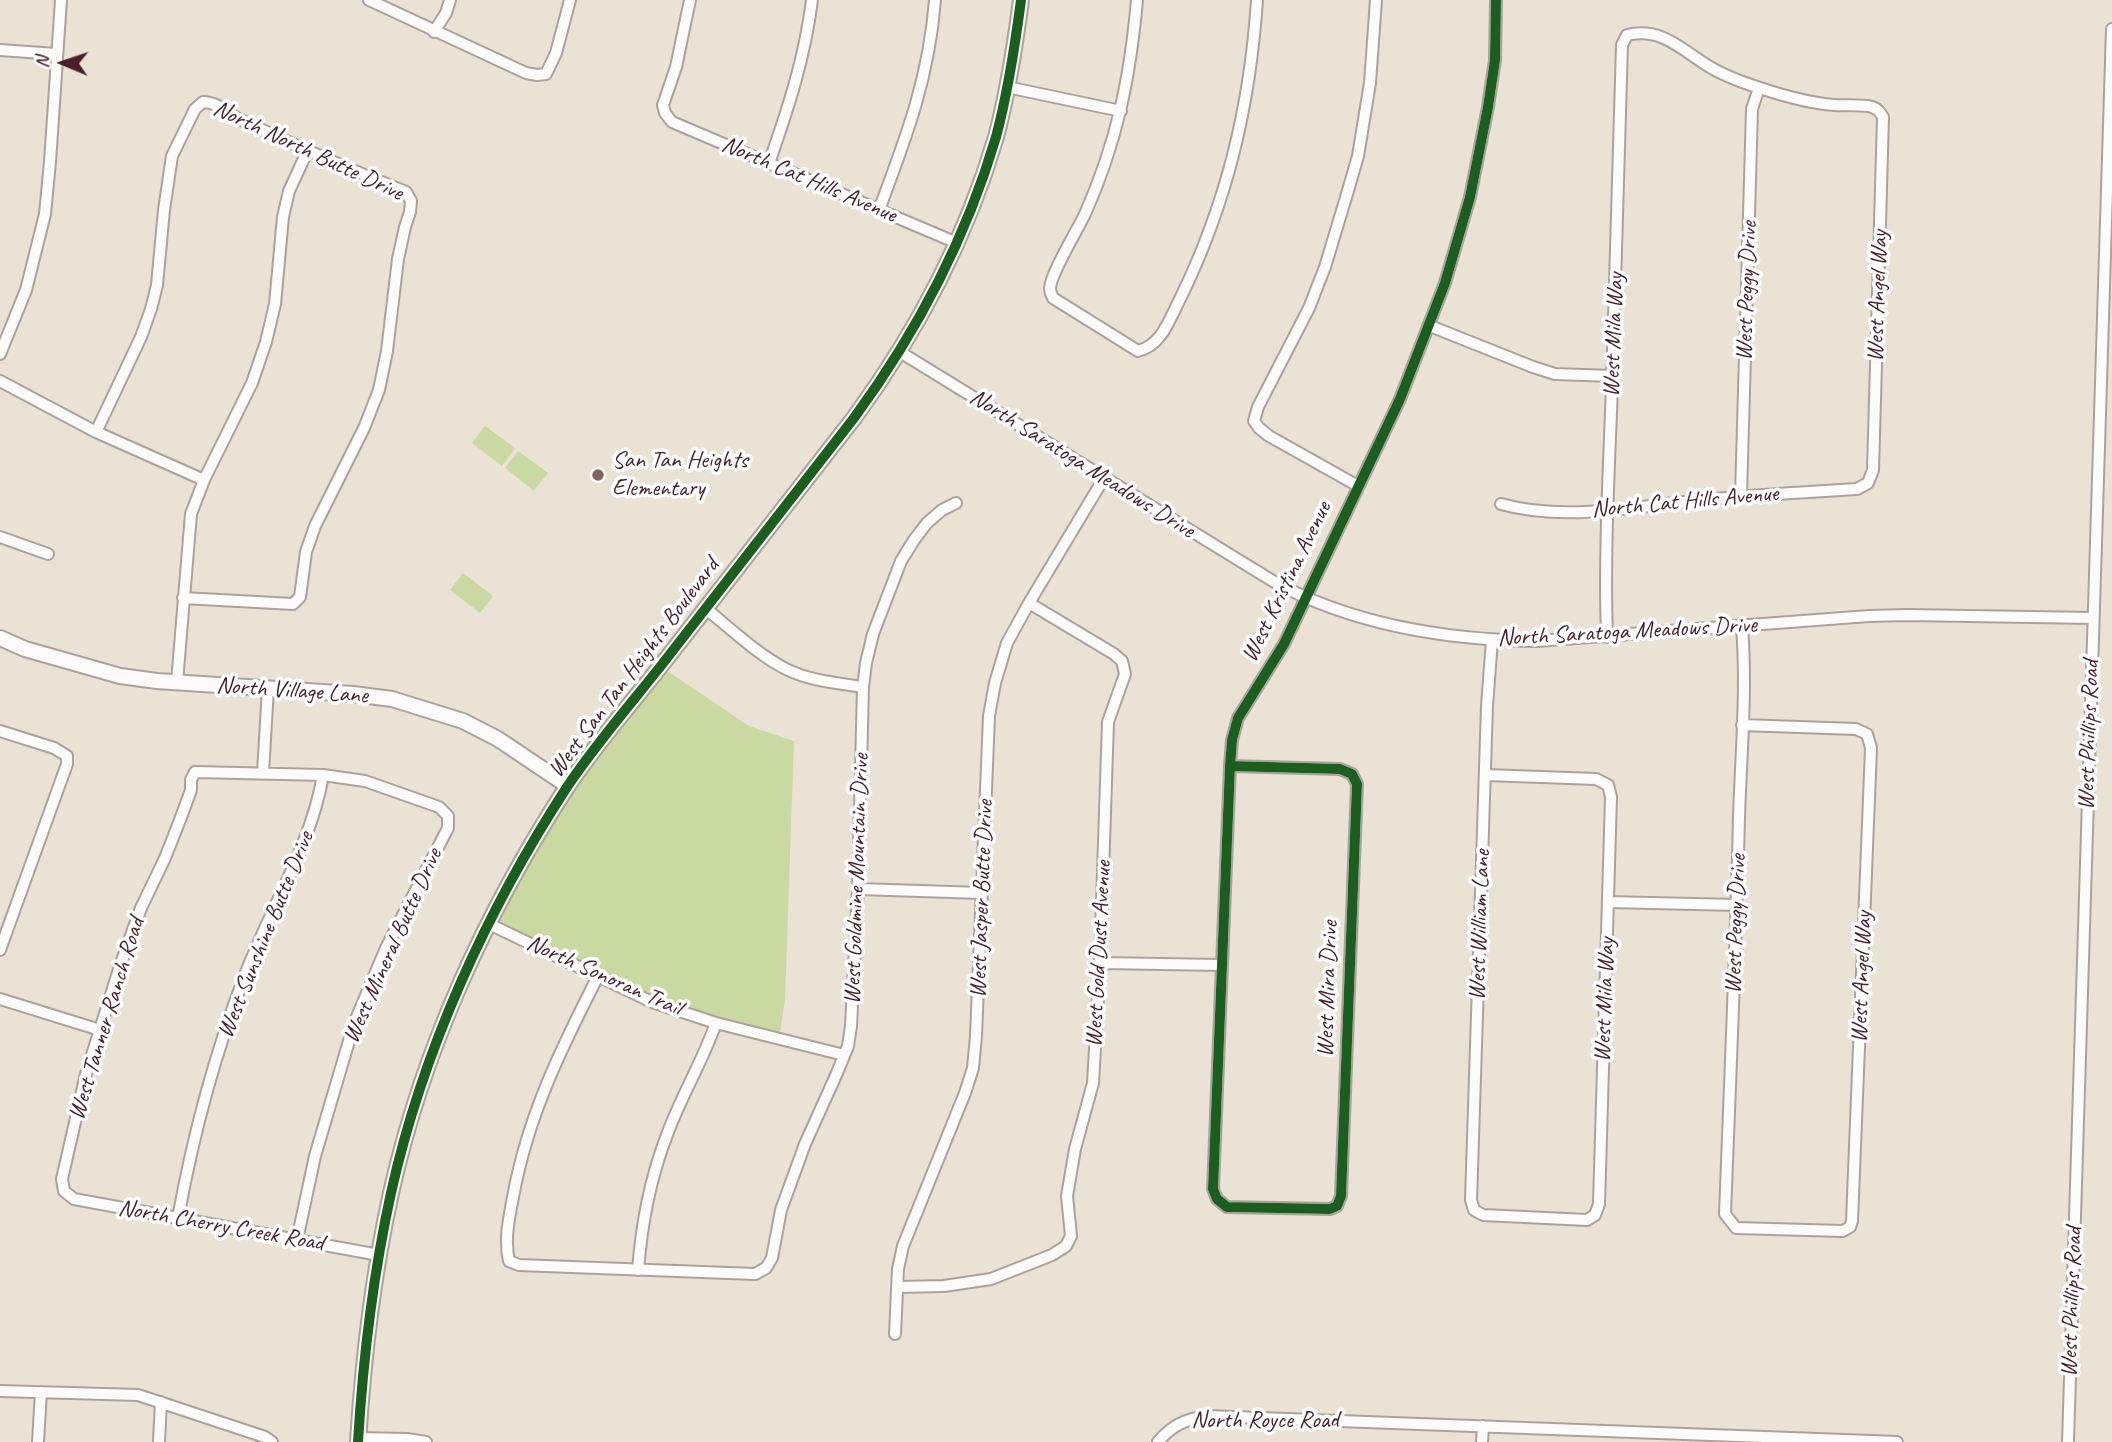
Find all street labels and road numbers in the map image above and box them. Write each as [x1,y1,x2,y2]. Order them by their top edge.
street label: North North Butte Drive [208,94,408,208]
street label: North Cat Hills Avenue [717,130,901,230]
street label: West Peggy Drive [1730,221,1764,361]
street label: West Angel Way [1861,230,1895,362]
street label: West Mila Way [1597,272,1631,398]
street label: North Saratoga Meadows Drive [964,383,1200,545]
street label: North Cat Hills Avenue [1591,479,1779,525]
street label: West Kristina Avenue [1236,497,1338,667]
street label: West San Tan Heights Boulevard [542,553,726,783]
street label: North Saratoga Meadows Drive [1497,611,1757,653]
street label: West Phillips Road [2072,659,2106,811]
street label: North Village Lane [215,671,369,711]
street label: West Goldmine Mountain Drive [838,753,876,1005]
street label: West Jasper Butte Drive [964,799,1000,999]
street label: West Sunshine Butte Drive [211,828,321,1042]
street label: West Mineral Butte Drive [337,844,449,1048]
street label: West William Lane [1463,849,1497,1001]
street label: West Peggy Drive [1719,854,1753,994]
street label: West Gold Dust Avenue [1080,860,1118,1048]
street label: West Angel Way [1845,911,1879,1043]
street label: West Tanner Ranch Road [63,915,151,1123]
street label: West Mira Drive [1311,920,1345,1058]
street label: North Sonoran Trail [522,929,686,1023]
street label: West Mila Way [1588,937,1622,1063]
street label: North Cherry Creek Road [116,1194,326,1258]
street label: West Phillips Road [2055,1226,2089,1378]
street label: North Royce Road [1191,1407,1339,1435]

